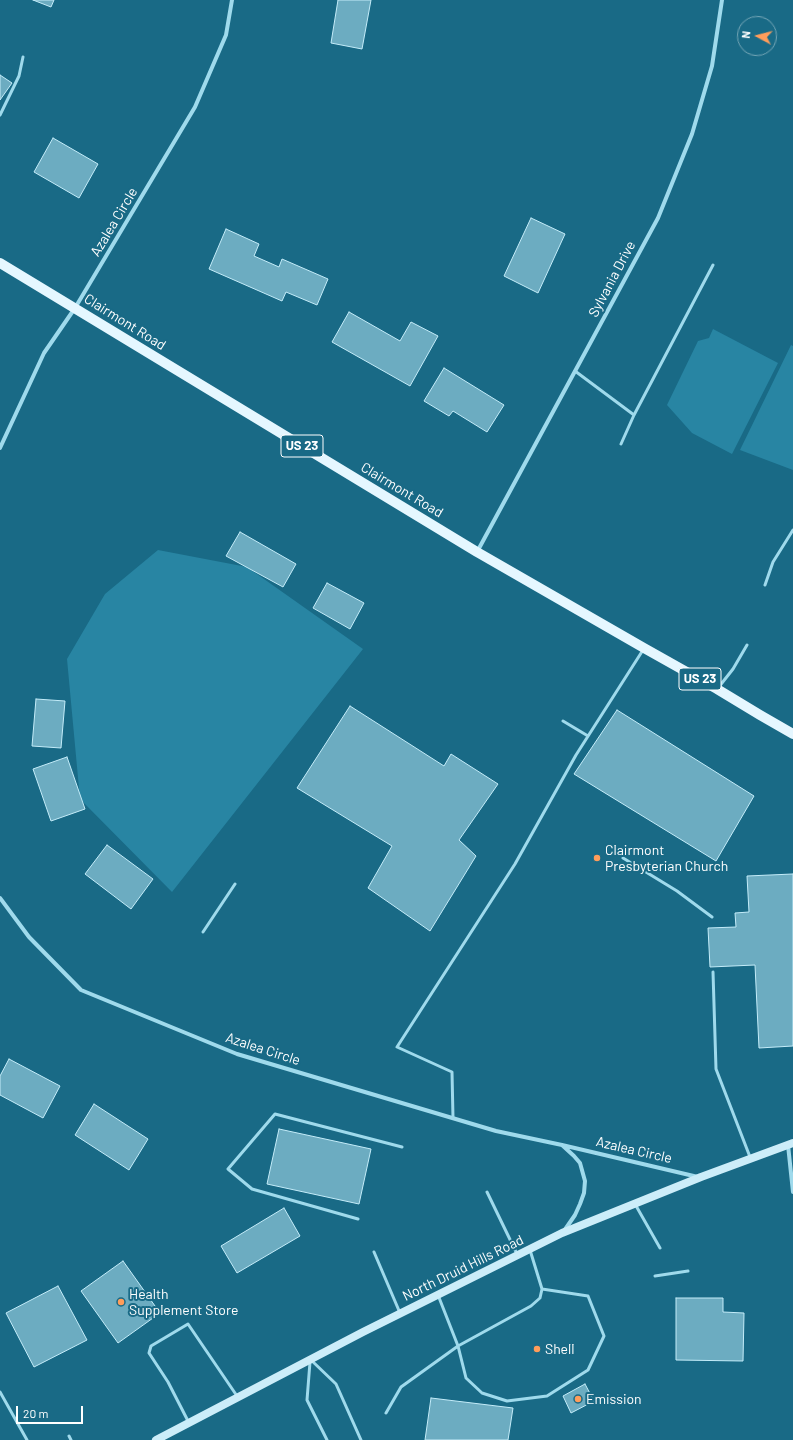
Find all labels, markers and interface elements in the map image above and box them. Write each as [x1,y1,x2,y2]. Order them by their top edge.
north arrow [737,16,777,56]
text: N [739,30,752,39]
street label: Azalea Circle [87,184,141,260]
street label: Sylvania Drive [585,238,639,320]
street label: Clairmont Road [81,290,169,354]
road number: US 23 [281,435,323,457]
street label: Clairmont Road [358,459,446,521]
road number: US 23 [679,668,721,690]
place label: Clairmont Presbyterian Church [605,842,728,874]
marker: Clairmont Presbyterian Church [592,853,602,863]
street label: Azalea Circle [224,1029,302,1069]
street label: Azalea Circle [594,1133,674,1167]
street label: North Druid Hills Road [400,1231,526,1305]
place label: Health Supplement Store [129,1286,238,1318]
marker: Health Supplement Store [116,1297,126,1307]
place label: Shell [545,1341,575,1357]
marker: Shell [532,1344,542,1354]
place label: Emission [586,1391,642,1407]
marker: Emission [573,1394,583,1404]
scale bar [18,1398,85,1424]
text: 20 m [23,1406,49,1420]

